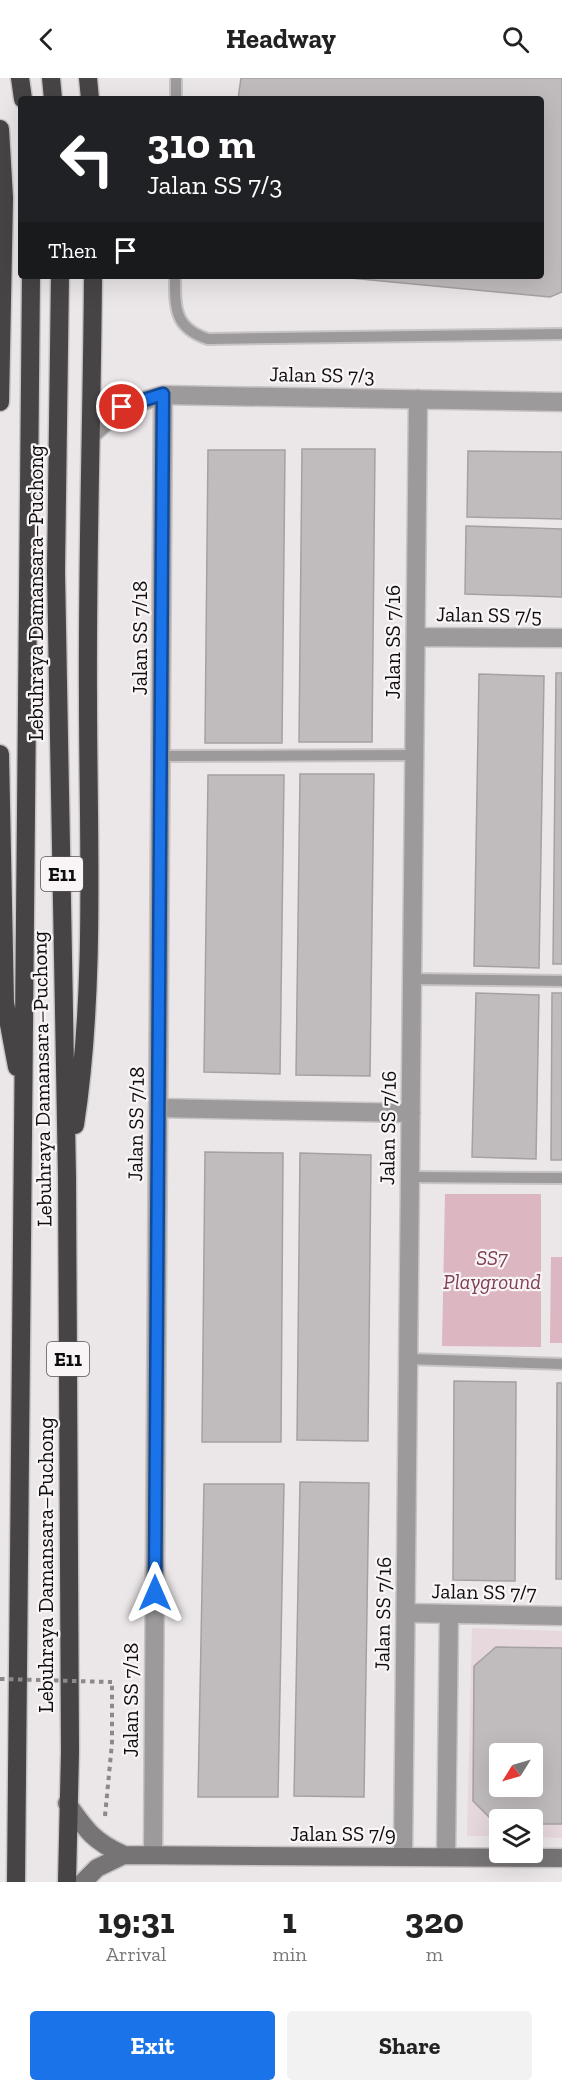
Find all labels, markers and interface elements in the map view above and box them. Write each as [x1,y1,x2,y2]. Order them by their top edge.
icon: back [30,23,63,56]
text: Headway [226,23,336,55]
icon: search [499,23,532,56]
text: 310 m [147,118,255,169]
icon: left [48,120,126,198]
text: Jalan SS 7/3 [147,169,282,201]
icon: arrive [109,234,142,267]
text: Then [48,237,97,264]
street label: Jalan SS 7/3 [269,361,375,388]
pin [96,381,147,432]
icon: arrive [105,390,138,423]
street label: Lebuhraya Damansara–Puchong [23,445,48,741]
street label: Jalan SS 7/18 [127,581,152,695]
street label: Jalan SS 7/16 [380,585,405,699]
street label: Jalan SS 7/5 [436,601,542,628]
road number: E11 [41,857,83,891]
street label: Lebuhraya Damansara–Puchong [26,931,57,1227]
street label: Jalan SS 7/18 [122,1066,149,1182]
street label: Jalan SS 7/16 [374,1071,401,1185]
park label: SS7 Playground [443,1245,541,1294]
road number: E11 [47,1342,89,1376]
street label: Lebuhraya Damansara–Puchong [33,1417,58,1713]
street label: Jalan SS 7/16 [369,1557,396,1671]
position arrow [123,1561,187,1625]
street label: Jalan SS 7/7 [431,1578,537,1605]
street label: Jalan SS 7/18 [118,1643,143,1757]
north arrow [489,1743,543,1797]
map controls [489,1743,543,1863]
button: layers [489,1809,543,1863]
street label: Jalan SS 7/9 [290,1821,396,1846]
text: 19:31 [98,1899,174,1942]
text: 1 [282,1899,297,1942]
text: 320 [405,1899,464,1942]
text: Arrival [106,1942,166,1966]
text: min [272,1942,307,1966]
text: m [426,1942,443,1966]
button: Exit [30,2011,275,2080]
button: Share [287,2011,532,2080]

